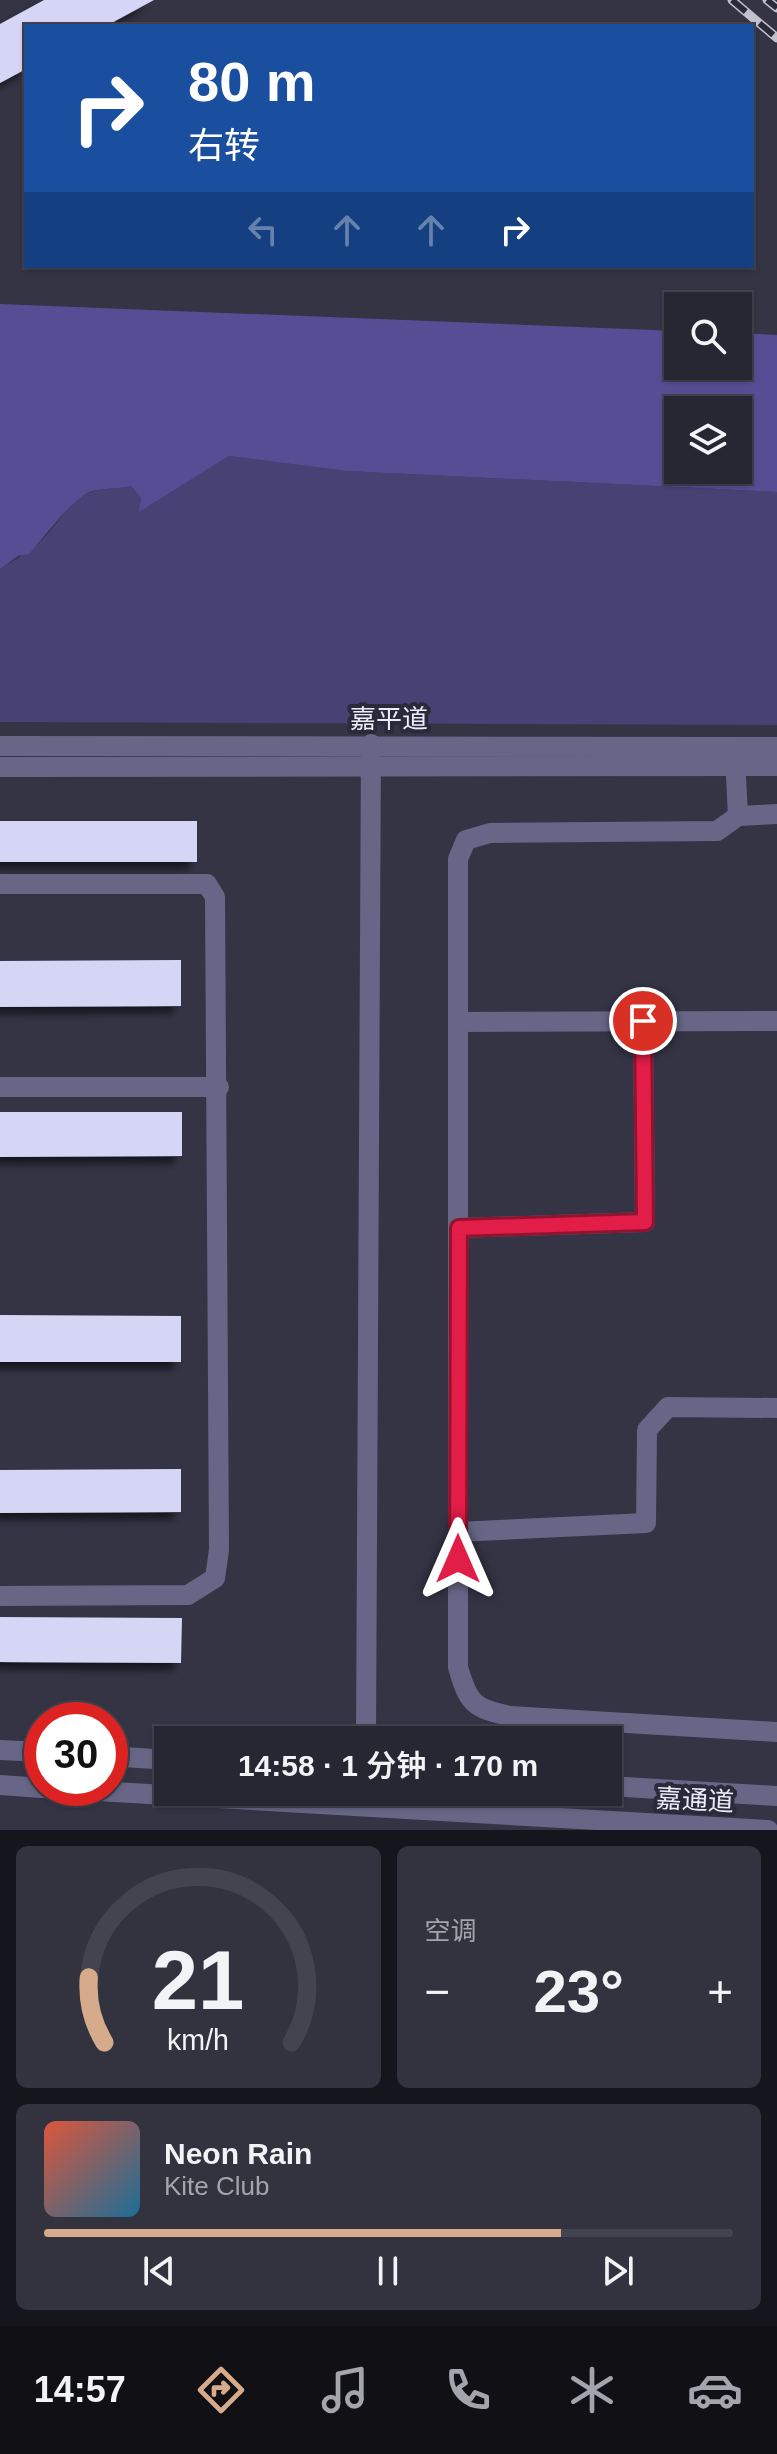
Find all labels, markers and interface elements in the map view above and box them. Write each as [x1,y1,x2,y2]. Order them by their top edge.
text: 80 m [188,50,316,113]
icon: right [56,56,160,160]
text: 右转 [188,125,260,166]
icon: left [241,208,285,252]
icon: ahead [325,208,369,252]
icon: ahead [409,208,453,252]
icon: right [493,208,537,252]
map controls [664,292,752,484]
button: search [664,292,752,380]
button: layers [664,396,752,484]
street label: 嘉平道 [350,704,428,734]
pin [609,987,677,1055]
icon: arrive [621,999,665,1043]
position arrow [416,1517,500,1601]
speed limit sign: 30 [24,1702,128,1806]
text: 14:58 · 1 分钟 · 170 m [238,1749,538,1782]
street label: 嘉通道 [655,1783,735,1817]
text: 空调 [425,1916,477,1946]
text: 21 [152,1934,245,2027]
text: 23° [533,1958,624,2025]
text: − [425,1967,450,2016]
text: + [707,1967,733,2016]
text: km/h [167,2024,229,2056]
text: Neon Rain [164,2137,312,2170]
text: Kite Club [164,2171,270,2201]
icon: previous [137,2249,181,2293]
icon: pause [366,2249,410,2293]
icon: next [596,2249,640,2293]
icon: directions [193,2362,249,2418]
icon: music [317,2362,373,2418]
icon: phone [440,2362,496,2418]
icon: climate [564,2362,620,2418]
icon: car [687,2362,743,2418]
text: 14:57 [34,2369,126,2410]

